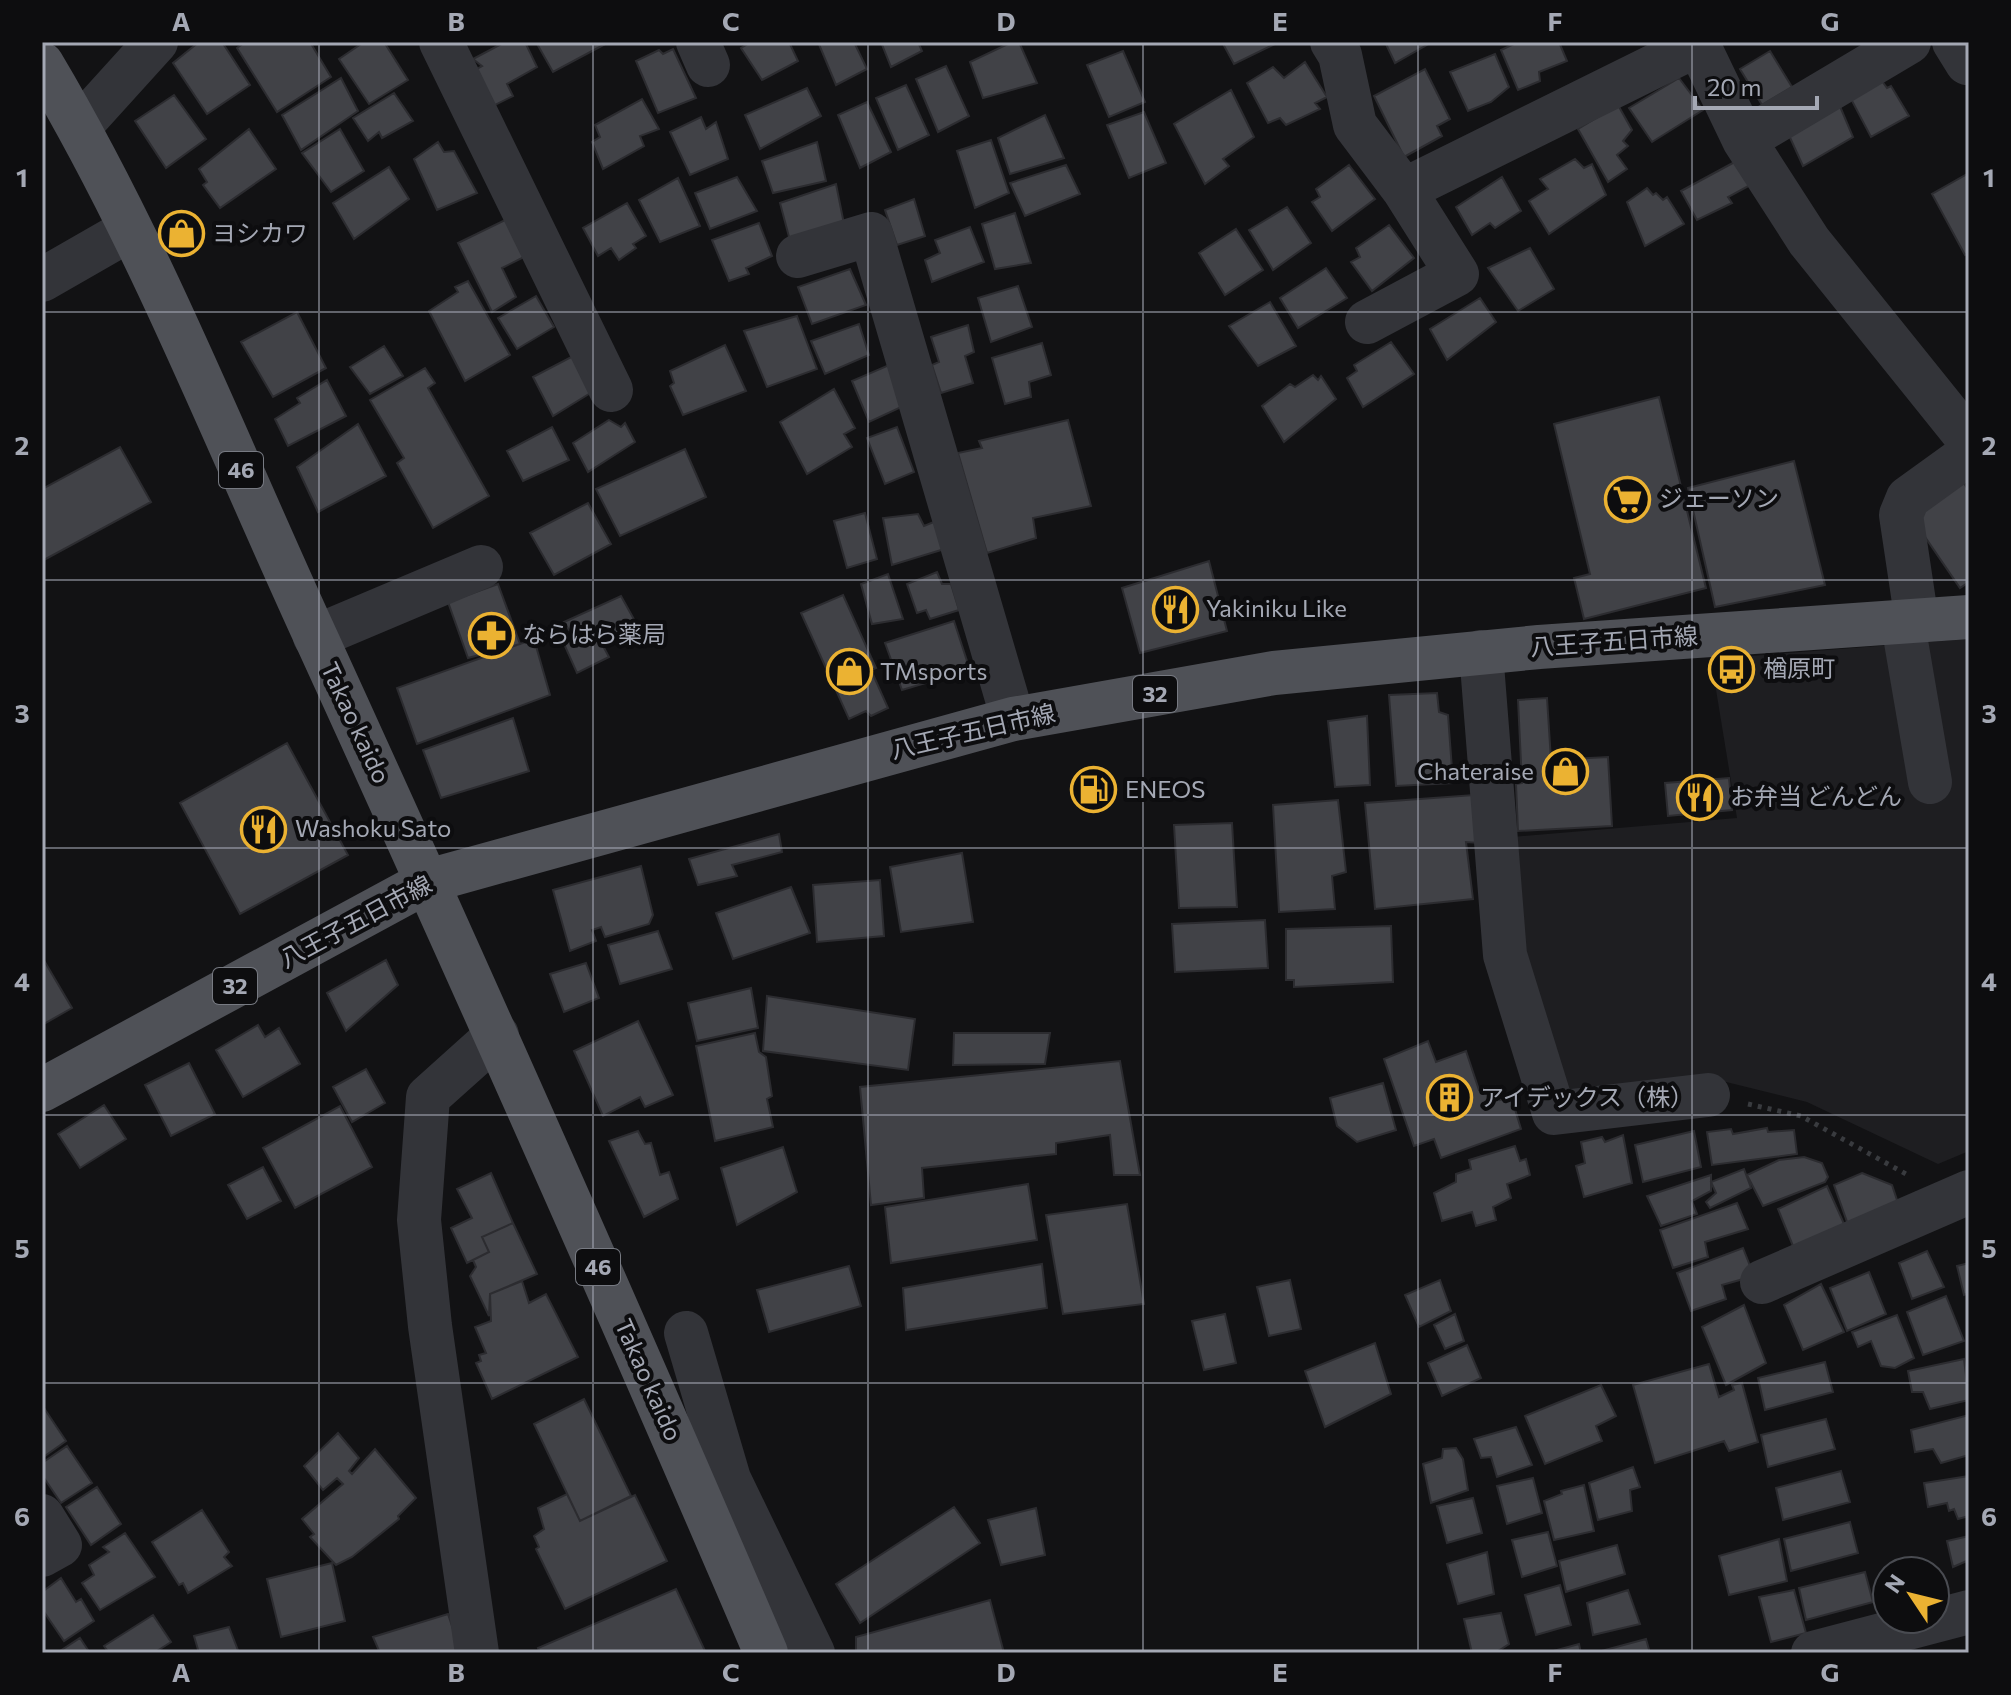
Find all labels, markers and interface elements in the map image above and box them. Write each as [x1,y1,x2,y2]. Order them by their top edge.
text: A [172,5,191,36]
text: B [447,5,465,36]
text: C [722,5,740,36]
text: D [996,5,1016,36]
text: E [1272,5,1288,36]
text: F [1547,5,1563,36]
text: G [1821,5,1839,36]
scale bar [1695,60,1817,110]
text: 20 m [1707,72,1761,101]
text: 1 [16,161,28,192]
text: 1 [1983,161,1995,192]
shop icon: ヨシカワ [157,210,205,258]
place label: ヨシカワ [212,218,308,247]
text: 2 [15,429,29,460]
text: 2 [1982,429,1996,460]
road number: 46 [219,452,263,488]
supermarket icon: ジェーソン [1604,475,1652,523]
place label: ジェーソン [1659,483,1779,512]
restaurant icon: Yakiniku Like [1151,585,1199,633]
place label: Yakiniku Like [1206,593,1347,622]
pharmacy icon: ならはら薬局 [467,611,515,659]
place label: ならはら薬局 [522,619,666,648]
street label: 八王子五日市線 [1529,620,1699,661]
bus stop icon: 楢原町 [1708,645,1756,693]
shop icon: TMsports [825,648,873,696]
place label: 楢原町 [1763,653,1835,682]
place label: TMsports [880,656,987,685]
street label: Takao kaido [316,657,397,788]
road number: 32 [1133,676,1177,712]
text: 3 [14,697,30,728]
text: 3 [1981,697,1997,728]
street label: 八王子五日市線 [888,698,1058,764]
shop icon: Chateraise [1541,748,1589,796]
place label: Chateraise [1417,756,1534,785]
fuel station icon: ENEOS [1070,766,1118,814]
restaurant icon: お弁当 どんどん [1675,773,1723,821]
place label: ENEOS [1125,774,1205,803]
place label: お弁当 どんどん [1730,781,1902,810]
restaurant icon: Washoku Sato [240,805,288,853]
place label: Washoku Sato [295,813,451,842]
street label: 八王子五日市線 [274,868,436,973]
text: 4 [14,965,30,996]
text: 4 [1981,965,1997,996]
road number: 32 [213,968,257,1004]
building icon: アイデックス（株） [1425,1074,1473,1122]
place label: アイデックス（株） [1480,1082,1694,1111]
text: 5 [14,1232,30,1263]
text: 5 [1981,1232,1997,1263]
road number: 46 [576,1249,620,1285]
street label: Takao kaido [610,1314,689,1445]
text: 6 [14,1500,30,1531]
text: 6 [1981,1500,1997,1531]
north arrow [1871,1555,1951,1635]
text: N [1878,1569,1910,1598]
text: A [172,1656,191,1687]
text: B [447,1656,465,1687]
text: C [722,1656,740,1687]
text: D [996,1656,1016,1687]
text: E [1272,1656,1288,1687]
text: F [1547,1656,1563,1687]
text: G [1821,1656,1839,1687]

